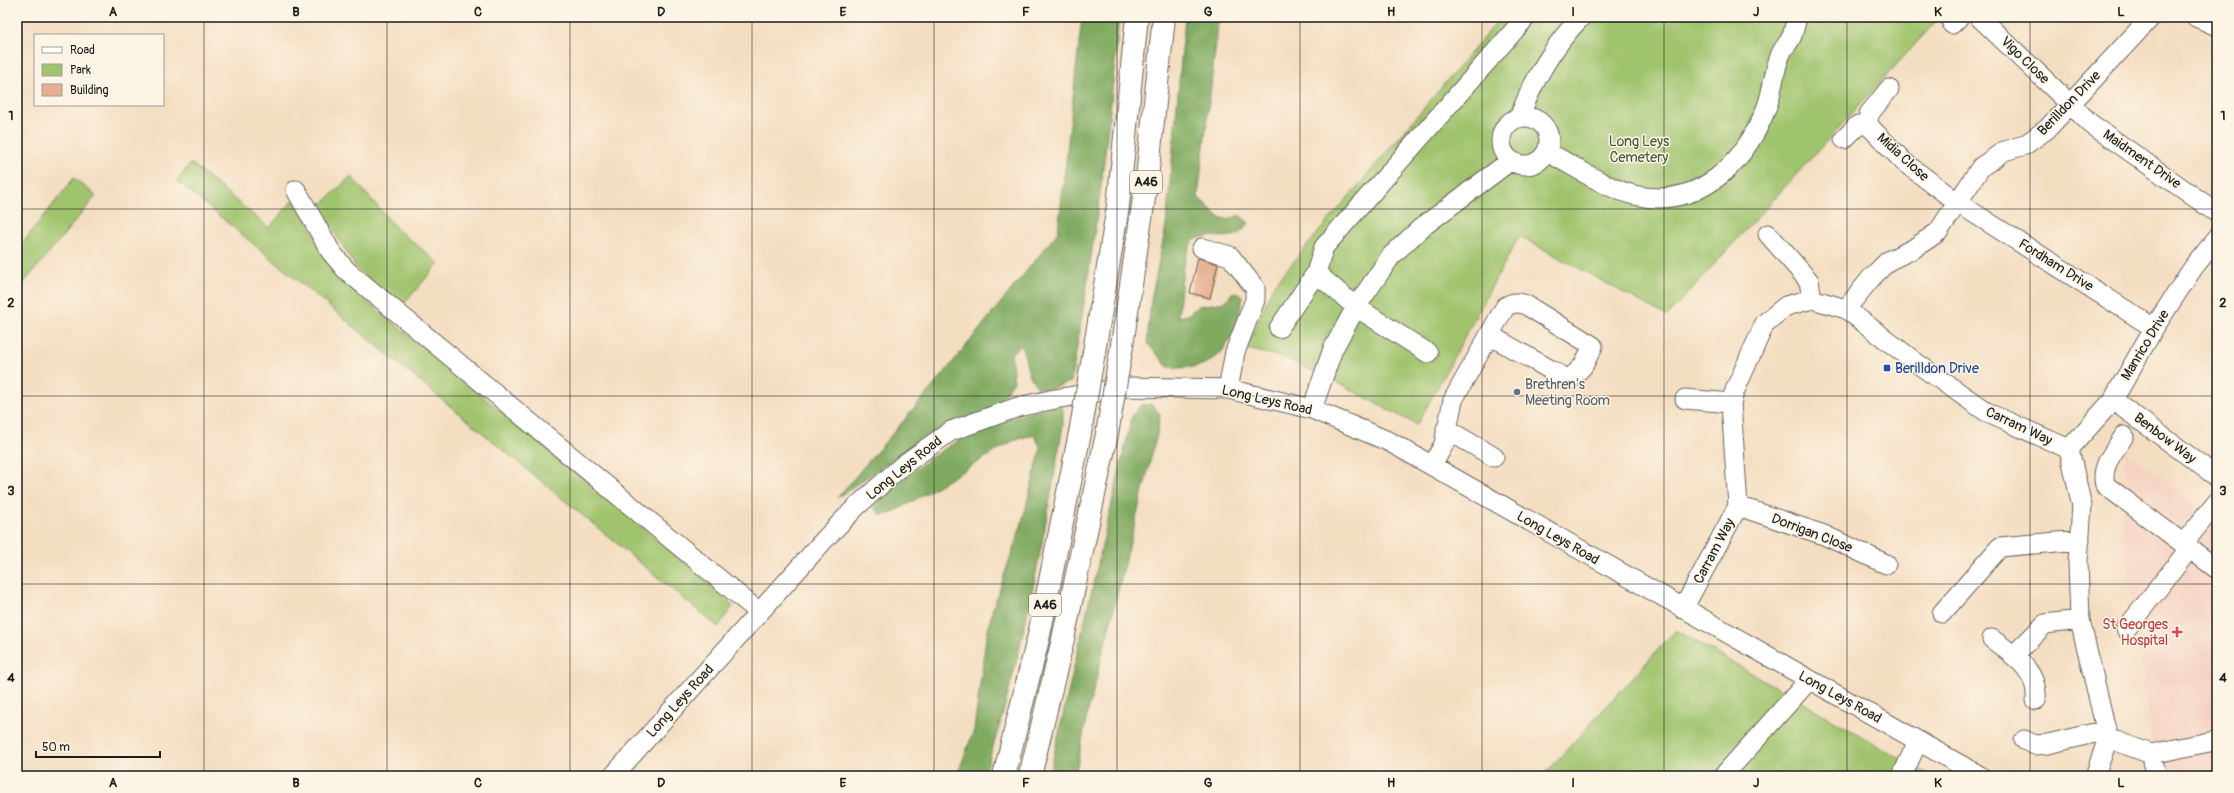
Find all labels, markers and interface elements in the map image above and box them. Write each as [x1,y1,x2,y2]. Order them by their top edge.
text: A [109,4,118,20]
text: B [292,4,300,20]
text: C [474,4,482,20]
text: D [657,4,665,20]
text: E [840,4,847,20]
text: F [1022,4,1030,20]
text: G [1204,4,1213,20]
text: H [1387,4,1395,20]
text: I [1571,4,1575,20]
text: J [1753,4,1759,20]
text: K [1934,4,1942,20]
text: L [2117,4,2125,20]
street label: Vigo Close [1997,33,2053,87]
legend [34,34,164,106]
text: Road [70,43,95,58]
text: Park [70,63,91,78]
street label: Berilldon Drive [2034,67,2104,139]
text: Building [70,83,109,98]
text: 1 [8,108,14,124]
text: 1 [2220,108,2226,124]
street label: Maidment Drive [2100,126,2184,192]
street label: Midia Close [1873,129,1933,185]
park label: Long Leys Cemetery [1609,133,1670,166]
road number: A46 [1130,171,1162,193]
street label: Fordham Drive [2015,235,2097,295]
text: 2 [7,295,15,311]
text: 2 [2219,295,2227,311]
street label: Manrico Drive [2117,307,2173,383]
place label: Berilldon Drive [1895,360,1979,377]
marker: Berilldon Drive [1882,363,1892,373]
place label: Brethren's Meeting Room [1525,376,1610,409]
street label: Long Leys Road [1220,381,1314,419]
marker: Brethren's Meeting Room [1512,387,1522,397]
street label: Carram Way [1983,403,2055,449]
street label: Benbow Way [2130,409,2200,467]
street label: Long Leys Road [863,432,945,504]
text: 3 [7,483,15,499]
text: 3 [2219,483,2227,499]
street label: Long Leys Road [1514,508,1602,569]
street label: Dorrigan Close [1769,510,1855,556]
street label: Carram Way [1690,515,1738,587]
road number: A46 [1029,594,1061,616]
place label: St Georges Hospital [2102,616,2169,649]
marker: St Georges Hospital [2171,626,2183,638]
street label: Long Leys Road [643,661,717,741]
street label: Long Leys Road [1795,667,1885,727]
text: 4 [7,670,15,686]
text: 4 [2219,670,2227,686]
scale bar [36,733,160,759]
text: 50 m [42,740,70,755]
text: A [109,775,118,791]
text: B [292,775,300,791]
text: C [474,775,482,791]
text: D [657,775,665,791]
text: E [840,775,847,791]
text: F [1022,775,1030,791]
text: G [1204,775,1213,791]
text: H [1387,775,1395,791]
text: I [1571,775,1575,791]
text: J [1753,775,1759,791]
text: K [1934,775,1942,791]
text: L [2117,775,2125,791]

